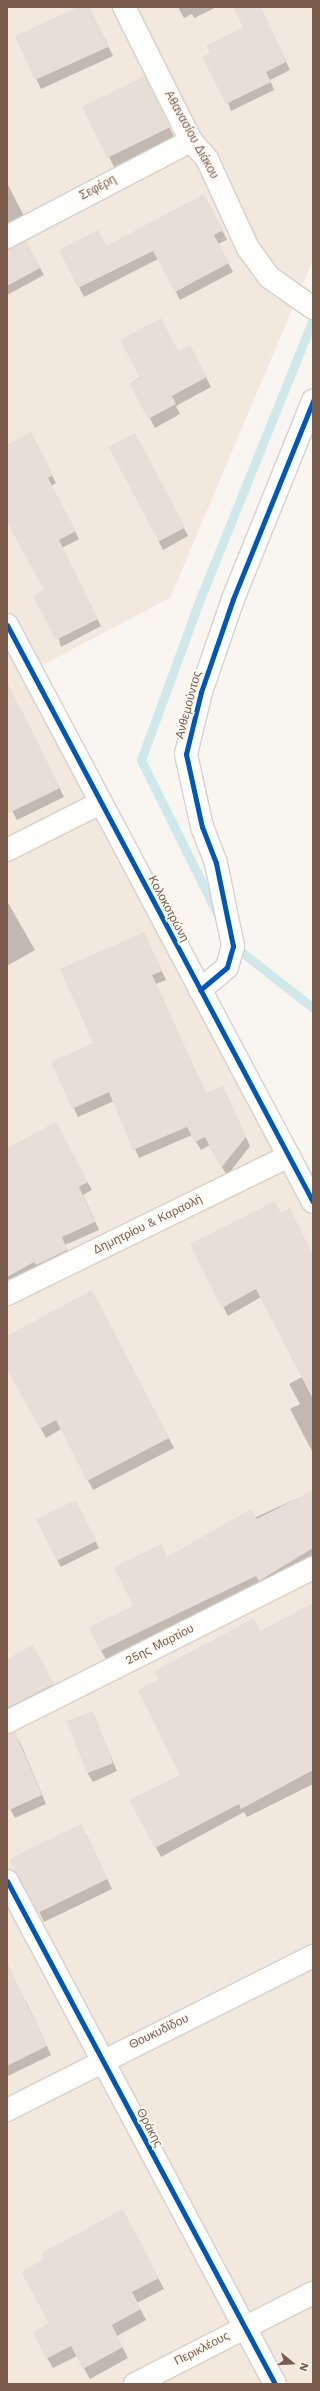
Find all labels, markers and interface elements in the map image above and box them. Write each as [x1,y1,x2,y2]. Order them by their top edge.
street label: Αθανασίου Διάκου [161,88,221,182]
street label: Σεφέρη [77,172,119,204]
street label: Ανθεμούντος [173,670,205,740]
street label: Κολοκοτρώνη [145,873,191,945]
street label: Δημητρίου & Καραολή [91,1192,205,1258]
street label: 25ης Μαρτίου [123,1622,197,1668]
street label: Θουκυδίδου [127,2011,191,2053]
street label: Θράκης [133,2106,165,2150]
street label: Περικλέους [172,2329,232,2369]
north arrow [272,2343,312,2383]
text: N [296,2361,311,2373]

